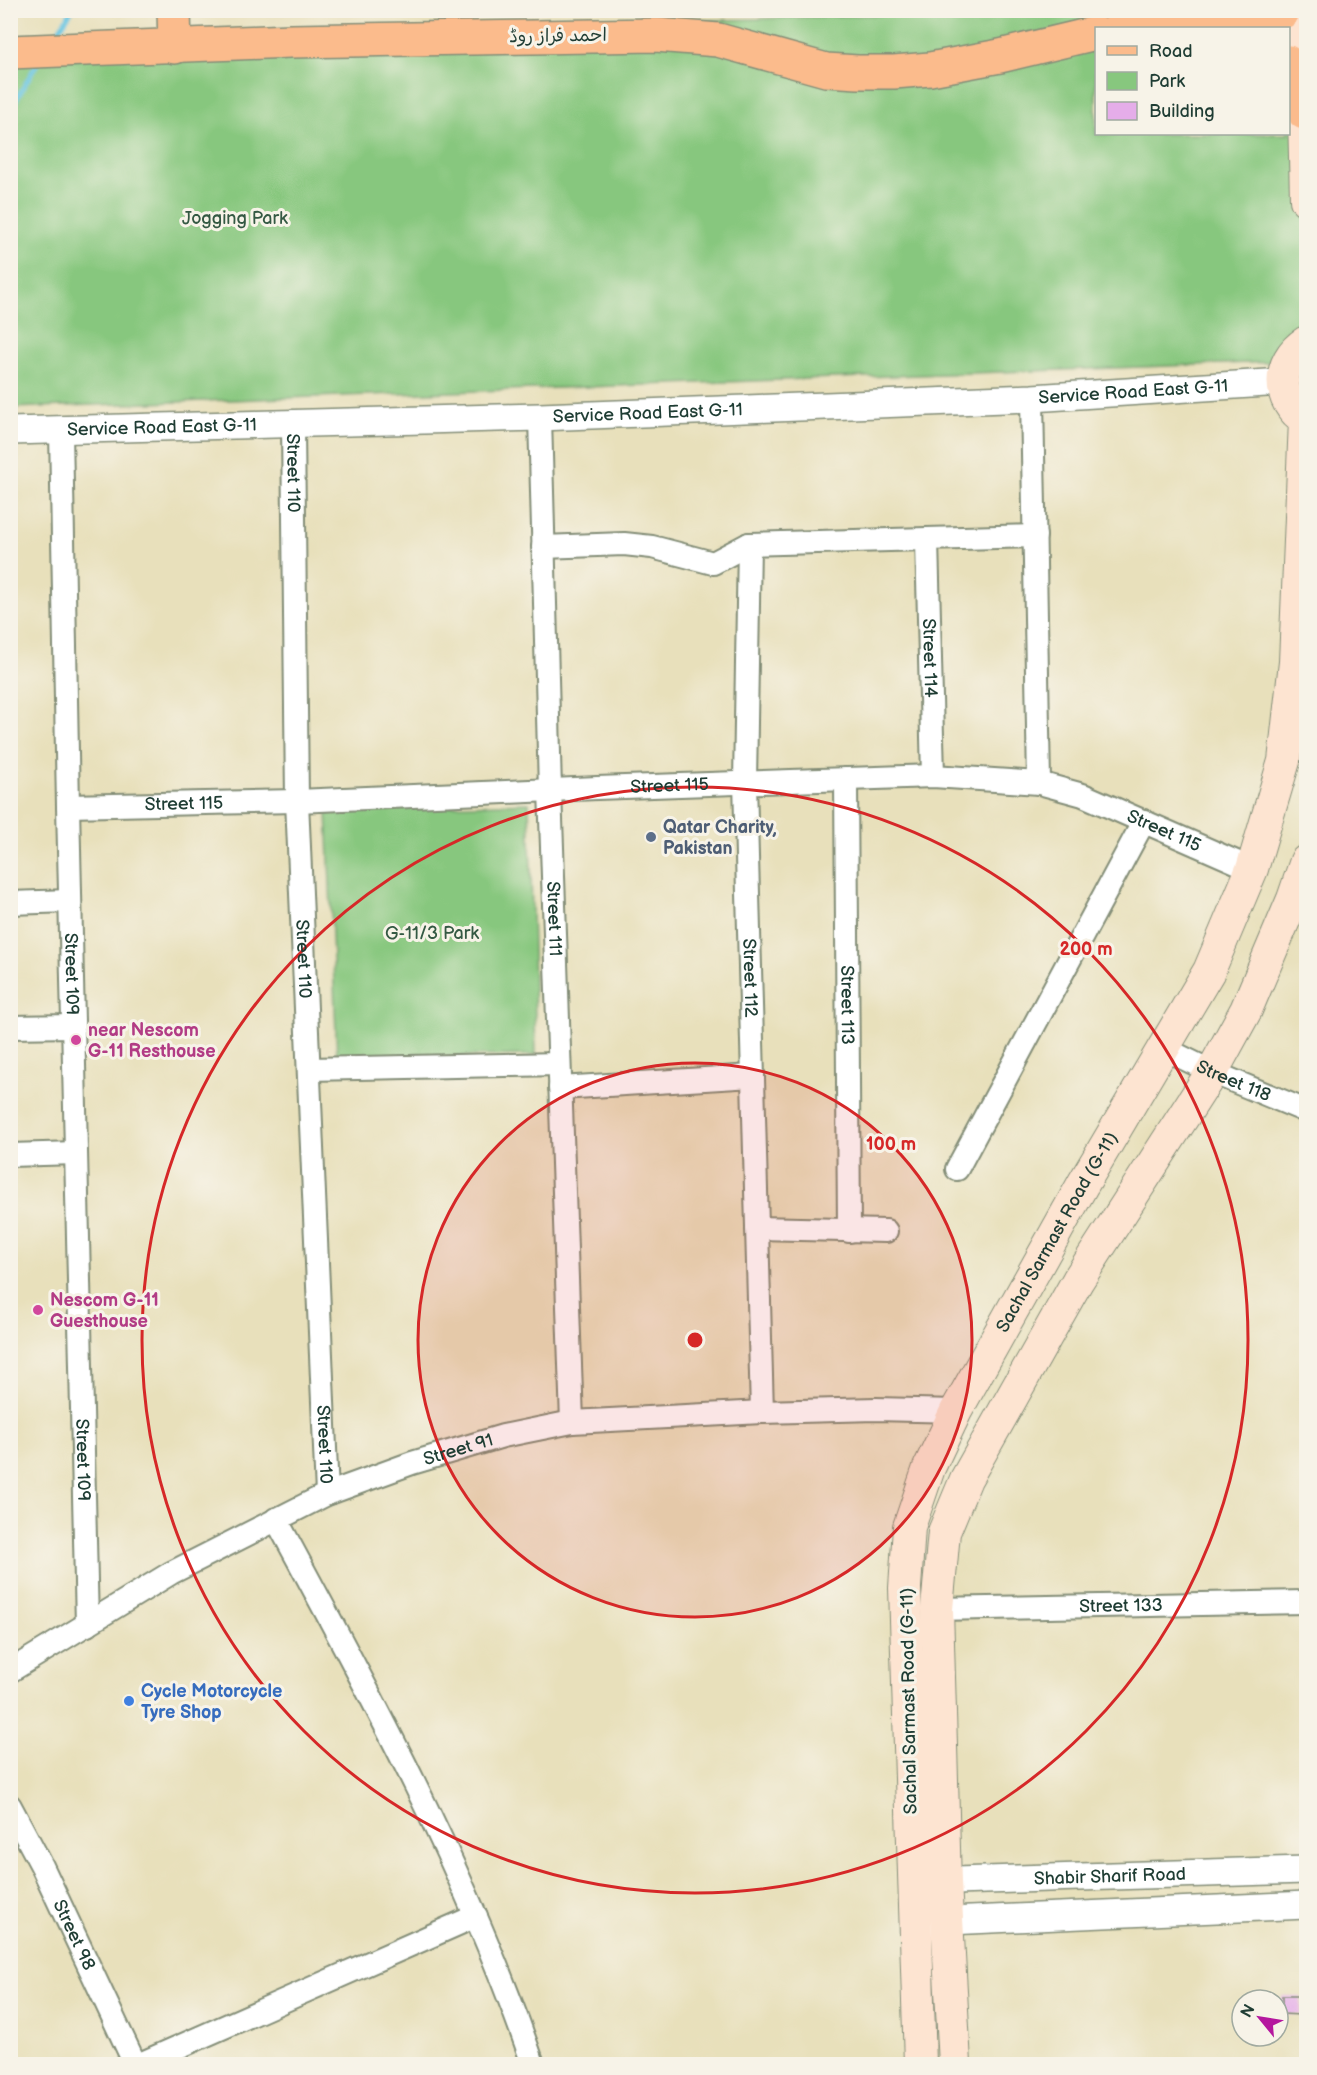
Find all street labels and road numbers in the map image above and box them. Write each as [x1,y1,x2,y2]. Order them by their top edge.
street label: احمد فراز روڈ [509,25,607,47]
street label: Service Road East G-11 [1038,375,1229,408]
street label: Service Road East G-11 [552,399,743,427]
street label: Service Road East G-11 [67,414,257,440]
street label: Street 110 [283,433,304,513]
street label: Street 114 [918,618,942,698]
street label: Street 115 [630,774,709,797]
street label: Street 115 [144,792,223,815]
street label: Street 115 [1124,805,1204,856]
street label: Street 111 [543,881,566,957]
street label: Street 110 [292,919,316,999]
street label: Street 109 [60,933,83,1015]
street label: Street 112 [739,938,762,1018]
street label: Street 113 [837,965,858,1045]
street label: Street 118 [1193,1056,1274,1106]
street label: Sachal Sarmast Road (G-11) [992,1128,1122,1336]
street label: Street 110 [313,1405,337,1484]
street label: Street 109 [72,1418,95,1501]
street label: Street 91 [421,1429,496,1470]
street label: Sachal Sarmast Road (G-11) [897,1587,921,1815]
street label: Street 133 [1079,1594,1163,1617]
street label: Shabir Sharif Road [1034,1863,1186,1889]
street label: Street 98 [49,1896,100,1973]

